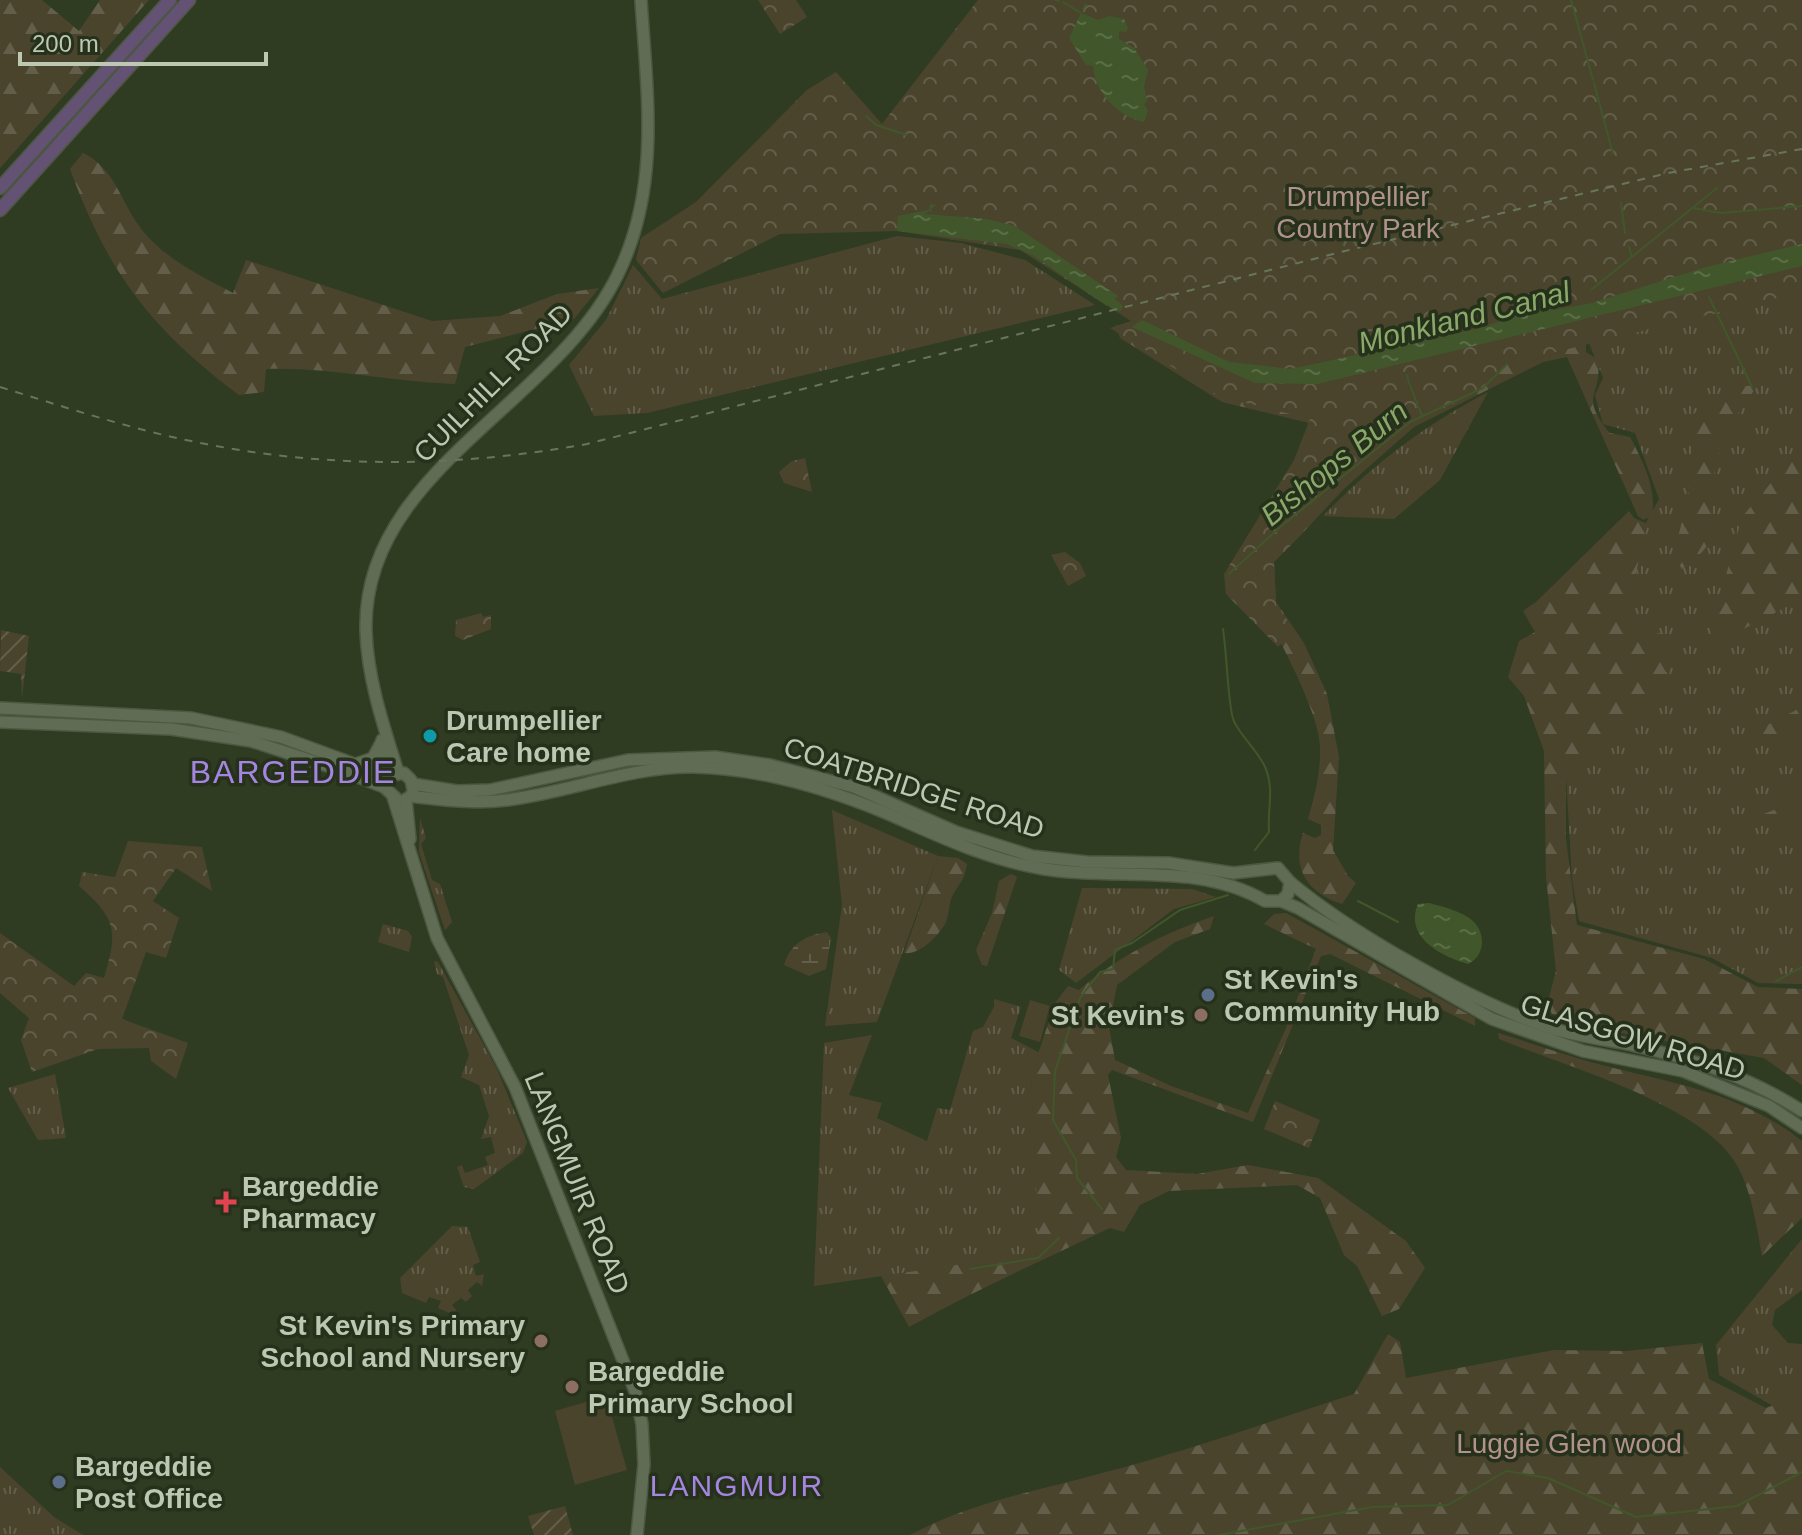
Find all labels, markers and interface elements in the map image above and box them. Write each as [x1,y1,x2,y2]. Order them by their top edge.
scale bar [20,16,266,66]
text: 200 m [32,30,99,57]
park label: Drumpellier Country Park [1276,181,1441,244]
water label: Monkland Canal [1355,274,1574,359]
street label: CUILHILL ROAD [408,298,578,468]
water label: Bishops Burn [1254,394,1414,532]
place label: Drumpellier Care home [446,705,602,768]
marker: Drumpellier Care home [421,727,439,745]
street label: COATBRIDGE ROAD [780,731,1048,845]
district label: BARGEDDIE [190,754,396,790]
place label: St Kevin's Community Hub [1224,964,1440,1027]
marker: St Kevin's Community Hub [1199,986,1217,1004]
street label: GLASGOW ROAD [1517,988,1749,1086]
place label: St Kevin's [1051,1000,1185,1031]
marker: St Kevin's [1192,1006,1210,1024]
street label: LANGMUIR ROAD [518,1068,636,1298]
place label: Bargeddie Pharmacy [242,1171,379,1234]
marker: Bargeddie Pharmacy [217,1193,235,1211]
place label: St Kevin's Primary School and Nursery [260,1310,525,1373]
marker: St Kevin's Primary School and Nursery [532,1332,550,1350]
place label: Bargeddie Primary School [588,1356,793,1419]
marker: Bargeddie Primary School [563,1378,581,1396]
park label: Luggie Glen wood [1456,1428,1682,1459]
place label: Bargeddie Post Office [75,1451,223,1514]
district label: LANGMUIR [650,1469,824,1502]
marker: Bargeddie Post Office [50,1473,68,1491]

